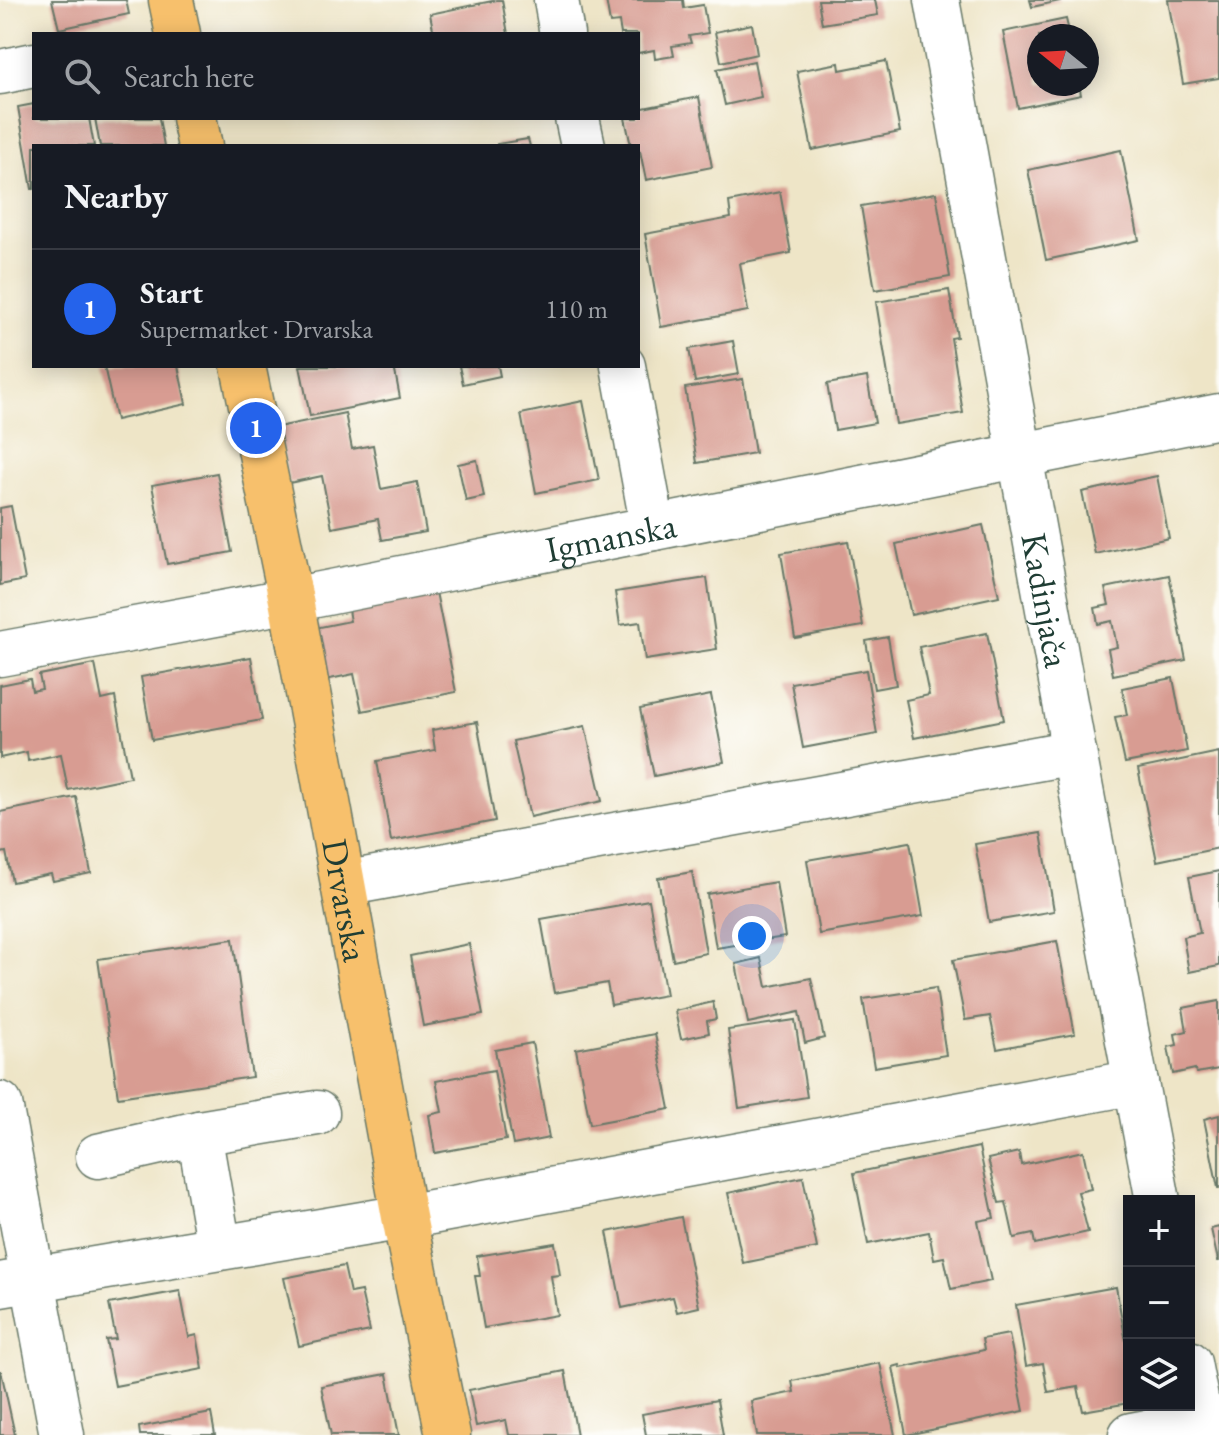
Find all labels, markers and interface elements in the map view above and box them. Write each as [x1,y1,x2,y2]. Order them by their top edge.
north arrow [1027,24,1099,96]
search box [32,32,640,120]
icon: search [60,54,104,98]
text: Search here [124,57,254,96]
text: Nearby [64,174,168,218]
text: Start [140,273,203,312]
text: 1 [83,292,97,326]
text: 110 m [545,292,608,326]
text: Supermarket · Drvarska [140,312,373,346]
pin: 1 [230,398,282,458]
street label: Igmanska [541,501,681,573]
street label: Kadinjača [1011,529,1081,672]
street label: Drvarska [311,835,380,966]
your location [732,916,772,956]
map controls [1123,1195,1195,1411]
button: + [1123,1195,1195,1267]
button: − [1123,1267,1195,1339]
button: layers [1123,1339,1195,1411]

